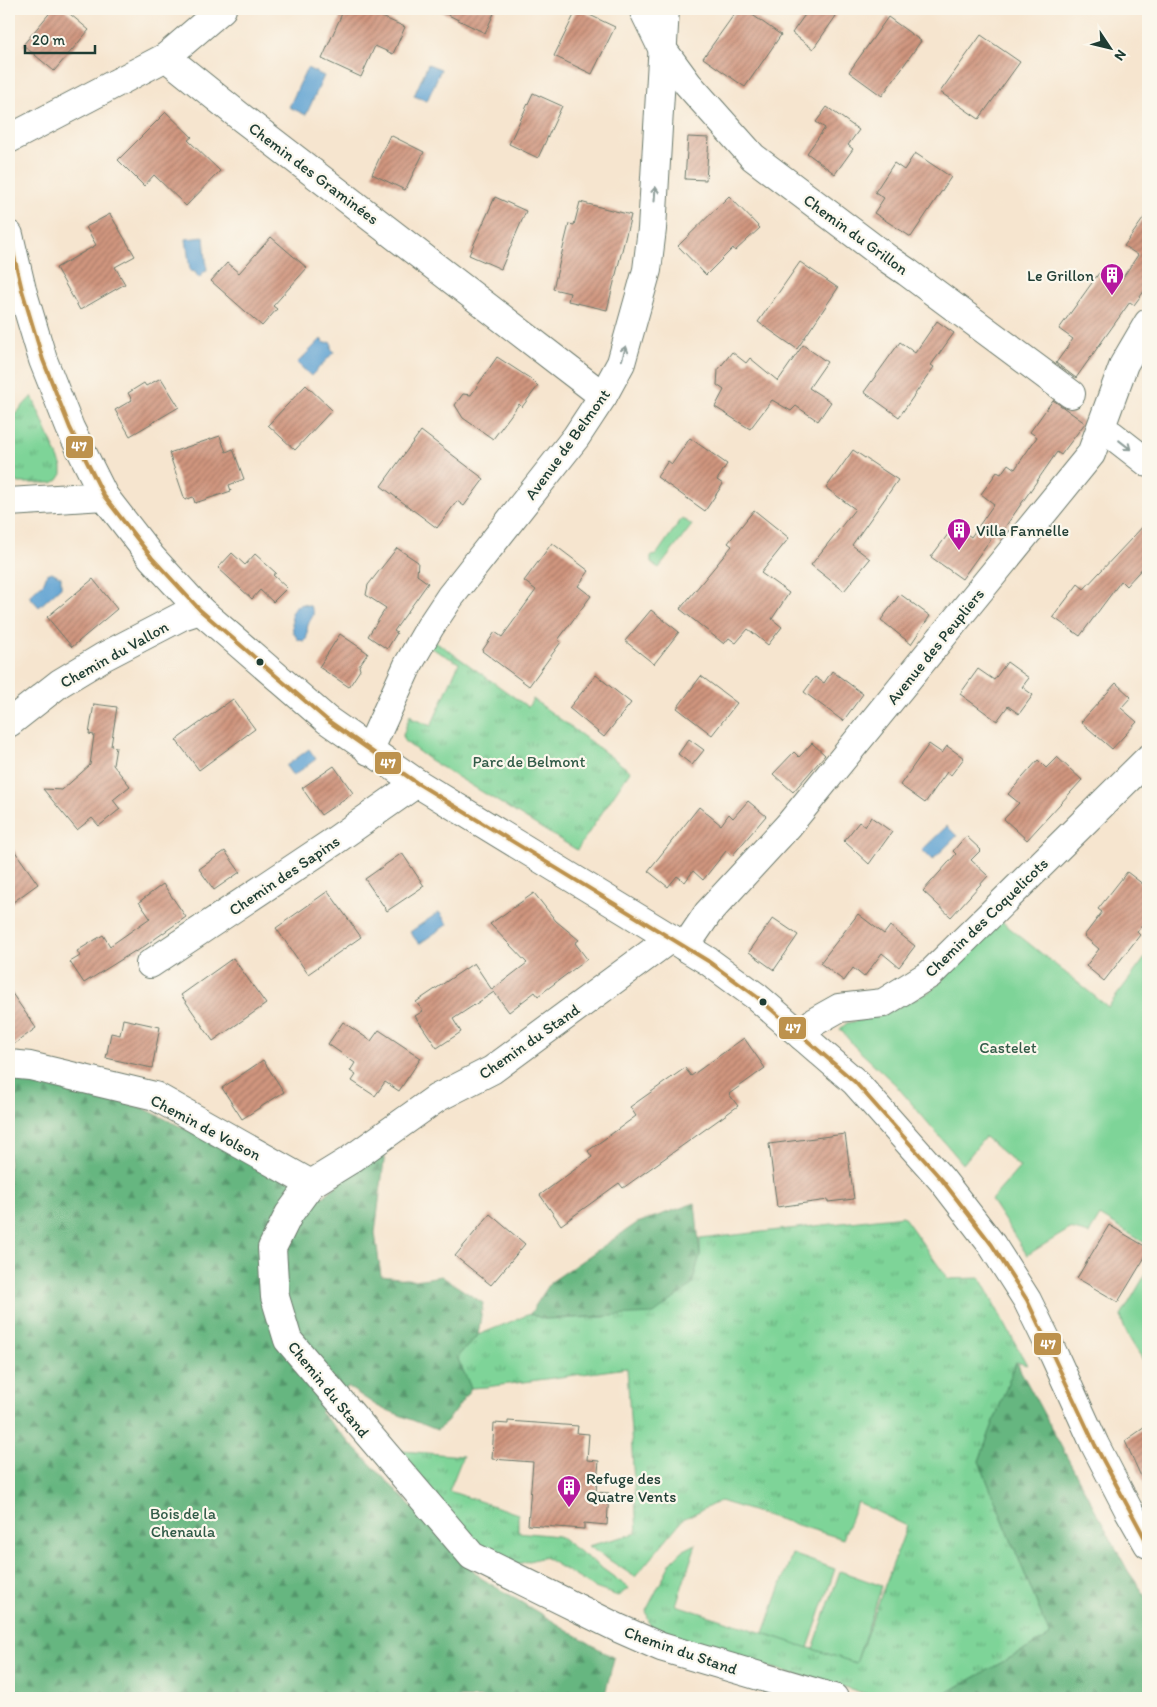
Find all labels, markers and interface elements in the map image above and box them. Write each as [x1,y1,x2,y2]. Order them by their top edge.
scale bar [25,22,95,54]
north arrow [1084,22,1134,72]
text: 20 m [32,31,66,49]
text: N [1111,46,1130,64]
street label: Chemin des Graminées [245,118,382,228]
one-way arrow [650,186,659,202]
street label: Chemin du Grillon [800,190,912,279]
building icon: Le Grillon [1099,262,1125,296]
place label: Le Grillon [1027,266,1094,285]
one-way arrow [620,345,630,361]
street label: Avenue de Belmont [521,385,614,503]
line badge: 47 [65,435,94,459]
text: 47 [71,438,87,455]
one-way arrow [1118,440,1131,451]
building icon: Villa Fannelle [946,517,972,551]
place label: Villa Fannelle [976,521,1069,540]
street label: Avenue des Peupliers [883,584,988,708]
street label: Chemin du Vallon [57,617,172,692]
unlabelled marker [255,657,265,667]
line badge: 47 [374,751,402,775]
park label: Parc de Belmont [473,752,585,771]
text: 47 [380,755,396,772]
street label: Chemin des Sapins [225,831,343,919]
street label: Chemin des Coquelicots [921,854,1052,981]
unlabelled marker [758,997,768,1007]
street label: Chemin du Stand [475,999,583,1083]
line badge: 47 [778,1016,807,1040]
text: 47 [785,1020,801,1037]
park label: Castelet [979,1038,1037,1057]
street label: Chemin de Volson [147,1090,264,1165]
line badge: 47 [1033,1332,1062,1356]
text: 47 [1040,1336,1056,1353]
street label: Chemin du Stand [284,1337,373,1442]
place label: Refuge des Quatre Vents [586,1469,676,1506]
building icon: Refuge des Quatre Vents [556,1474,582,1508]
park label: Bois de la Chenaula [150,1504,217,1541]
street label: Chemin du Stand [622,1622,740,1679]

